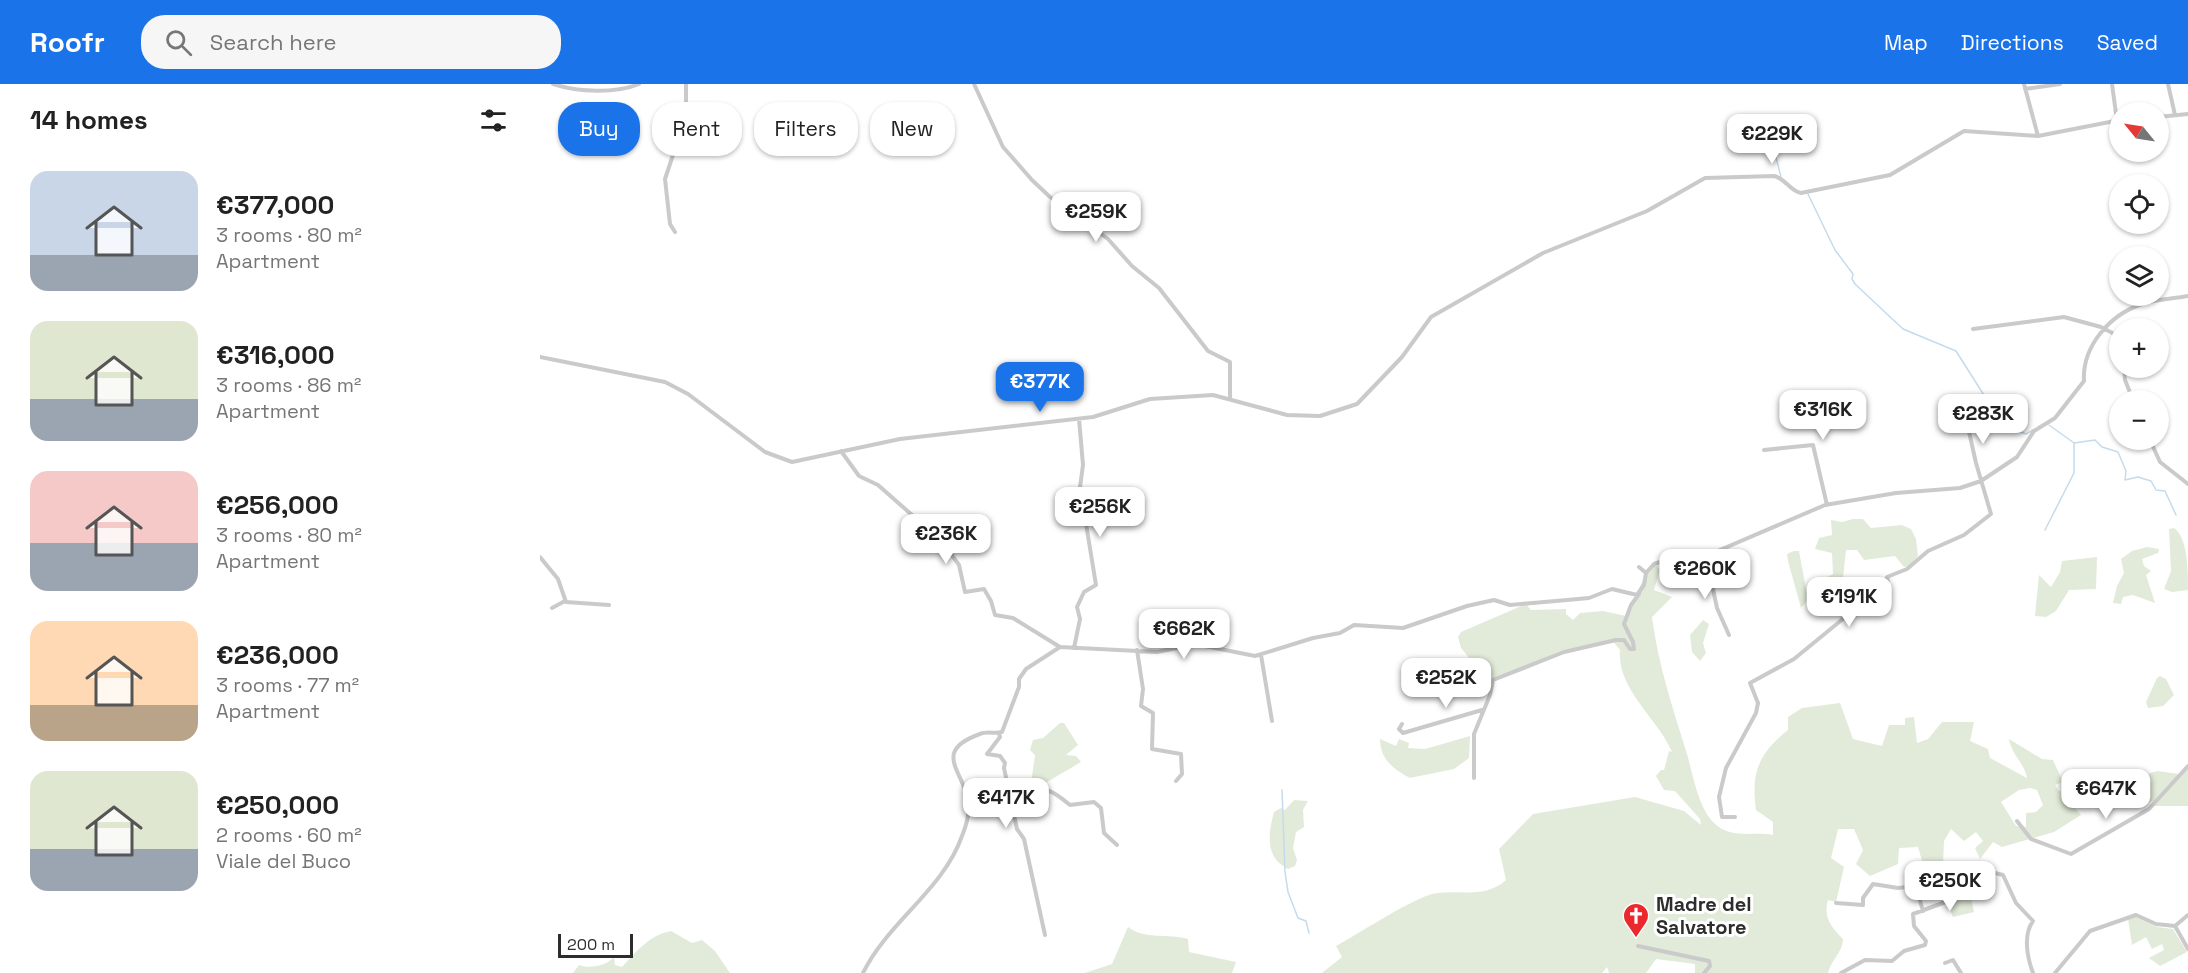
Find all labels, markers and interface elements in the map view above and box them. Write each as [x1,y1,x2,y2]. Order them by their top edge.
search box [141,15,561,69]
text: Roofr [30,24,105,60]
icon: search [162,26,195,59]
text: Search here [210,28,337,56]
text: Map [1884,29,1928,56]
text: Directions [1961,29,2064,56]
text: Saved [2097,29,2158,56]
chip: Buy [558,102,640,156]
chip: Rent [652,102,742,156]
chip: Filters [754,102,858,156]
chip: New [870,102,955,156]
north arrow [2109,102,2169,162]
map controls [2109,102,2169,450]
text: 14 homes [30,103,148,137]
icon: filters [477,104,510,137]
pin: €229K [1730,114,1814,165]
text: €229K [1741,120,1803,146]
button: locate [2109,174,2169,234]
text: €377,000 [216,188,334,222]
pin: €259K [1054,192,1138,243]
icon: home [78,195,150,267]
text: €259K [1065,198,1127,224]
text: 3 rooms · 80 m² [216,222,362,248]
button: layers [2109,246,2169,306]
text: Apartment [216,248,320,274]
button: + [2109,318,2169,378]
text: €316,000 [216,338,335,372]
icon: home [78,345,150,417]
pin: €377K [998,362,1082,413]
text: €377K [1010,368,1070,394]
text: 3 rooms · 86 m² [216,372,361,398]
pin: €316K [1781,390,1865,441]
button: − [2109,390,2169,450]
pin: €283K [1941,394,2025,445]
text: €316K [1793,396,1853,422]
text: Apartment [216,398,320,424]
text: €283K [1952,400,2014,426]
pin: €256K [1058,487,1142,538]
text: €256,000 [216,488,339,522]
text: €256K [1069,493,1131,519]
icon: home [78,495,150,567]
pin: €236K [904,514,988,565]
text: €236K [915,520,977,546]
text: 3 rooms · 80 m² [216,522,362,548]
text: Apartment [216,548,320,574]
pin: €260K [1663,549,1747,600]
text: €260K [1673,555,1737,581]
pin: €191K [1807,577,1891,628]
text: €191K [1821,583,1877,609]
pin: €662K [1142,609,1226,660]
text: €662K [1153,615,1215,641]
text: €236,000 [216,638,339,672]
icon: home [78,645,150,717]
pin: €252K [1404,658,1488,709]
text: €252K [1415,664,1477,690]
text: 3 rooms · 77 m² [216,672,359,698]
text: Apartment [216,698,320,724]
pin: €647K [2064,769,2148,820]
text: €647K [2075,775,2137,801]
pin: €417K [964,778,1048,829]
text: €417K [977,784,1035,810]
text: €250,000 [216,788,339,822]
icon: home [78,795,150,867]
text: 2 rooms · 60 m² [216,822,362,848]
text: Viale del Buco [216,848,351,874]
pin: €250K [1908,861,1992,912]
text: €250K [1919,867,1981,893]
place label: Madre del Salvatore [1656,891,1752,940]
church icon: Madre del Salvatore [1621,901,1651,939]
scale bar [558,931,633,958]
text: 200 m [567,934,615,955]

